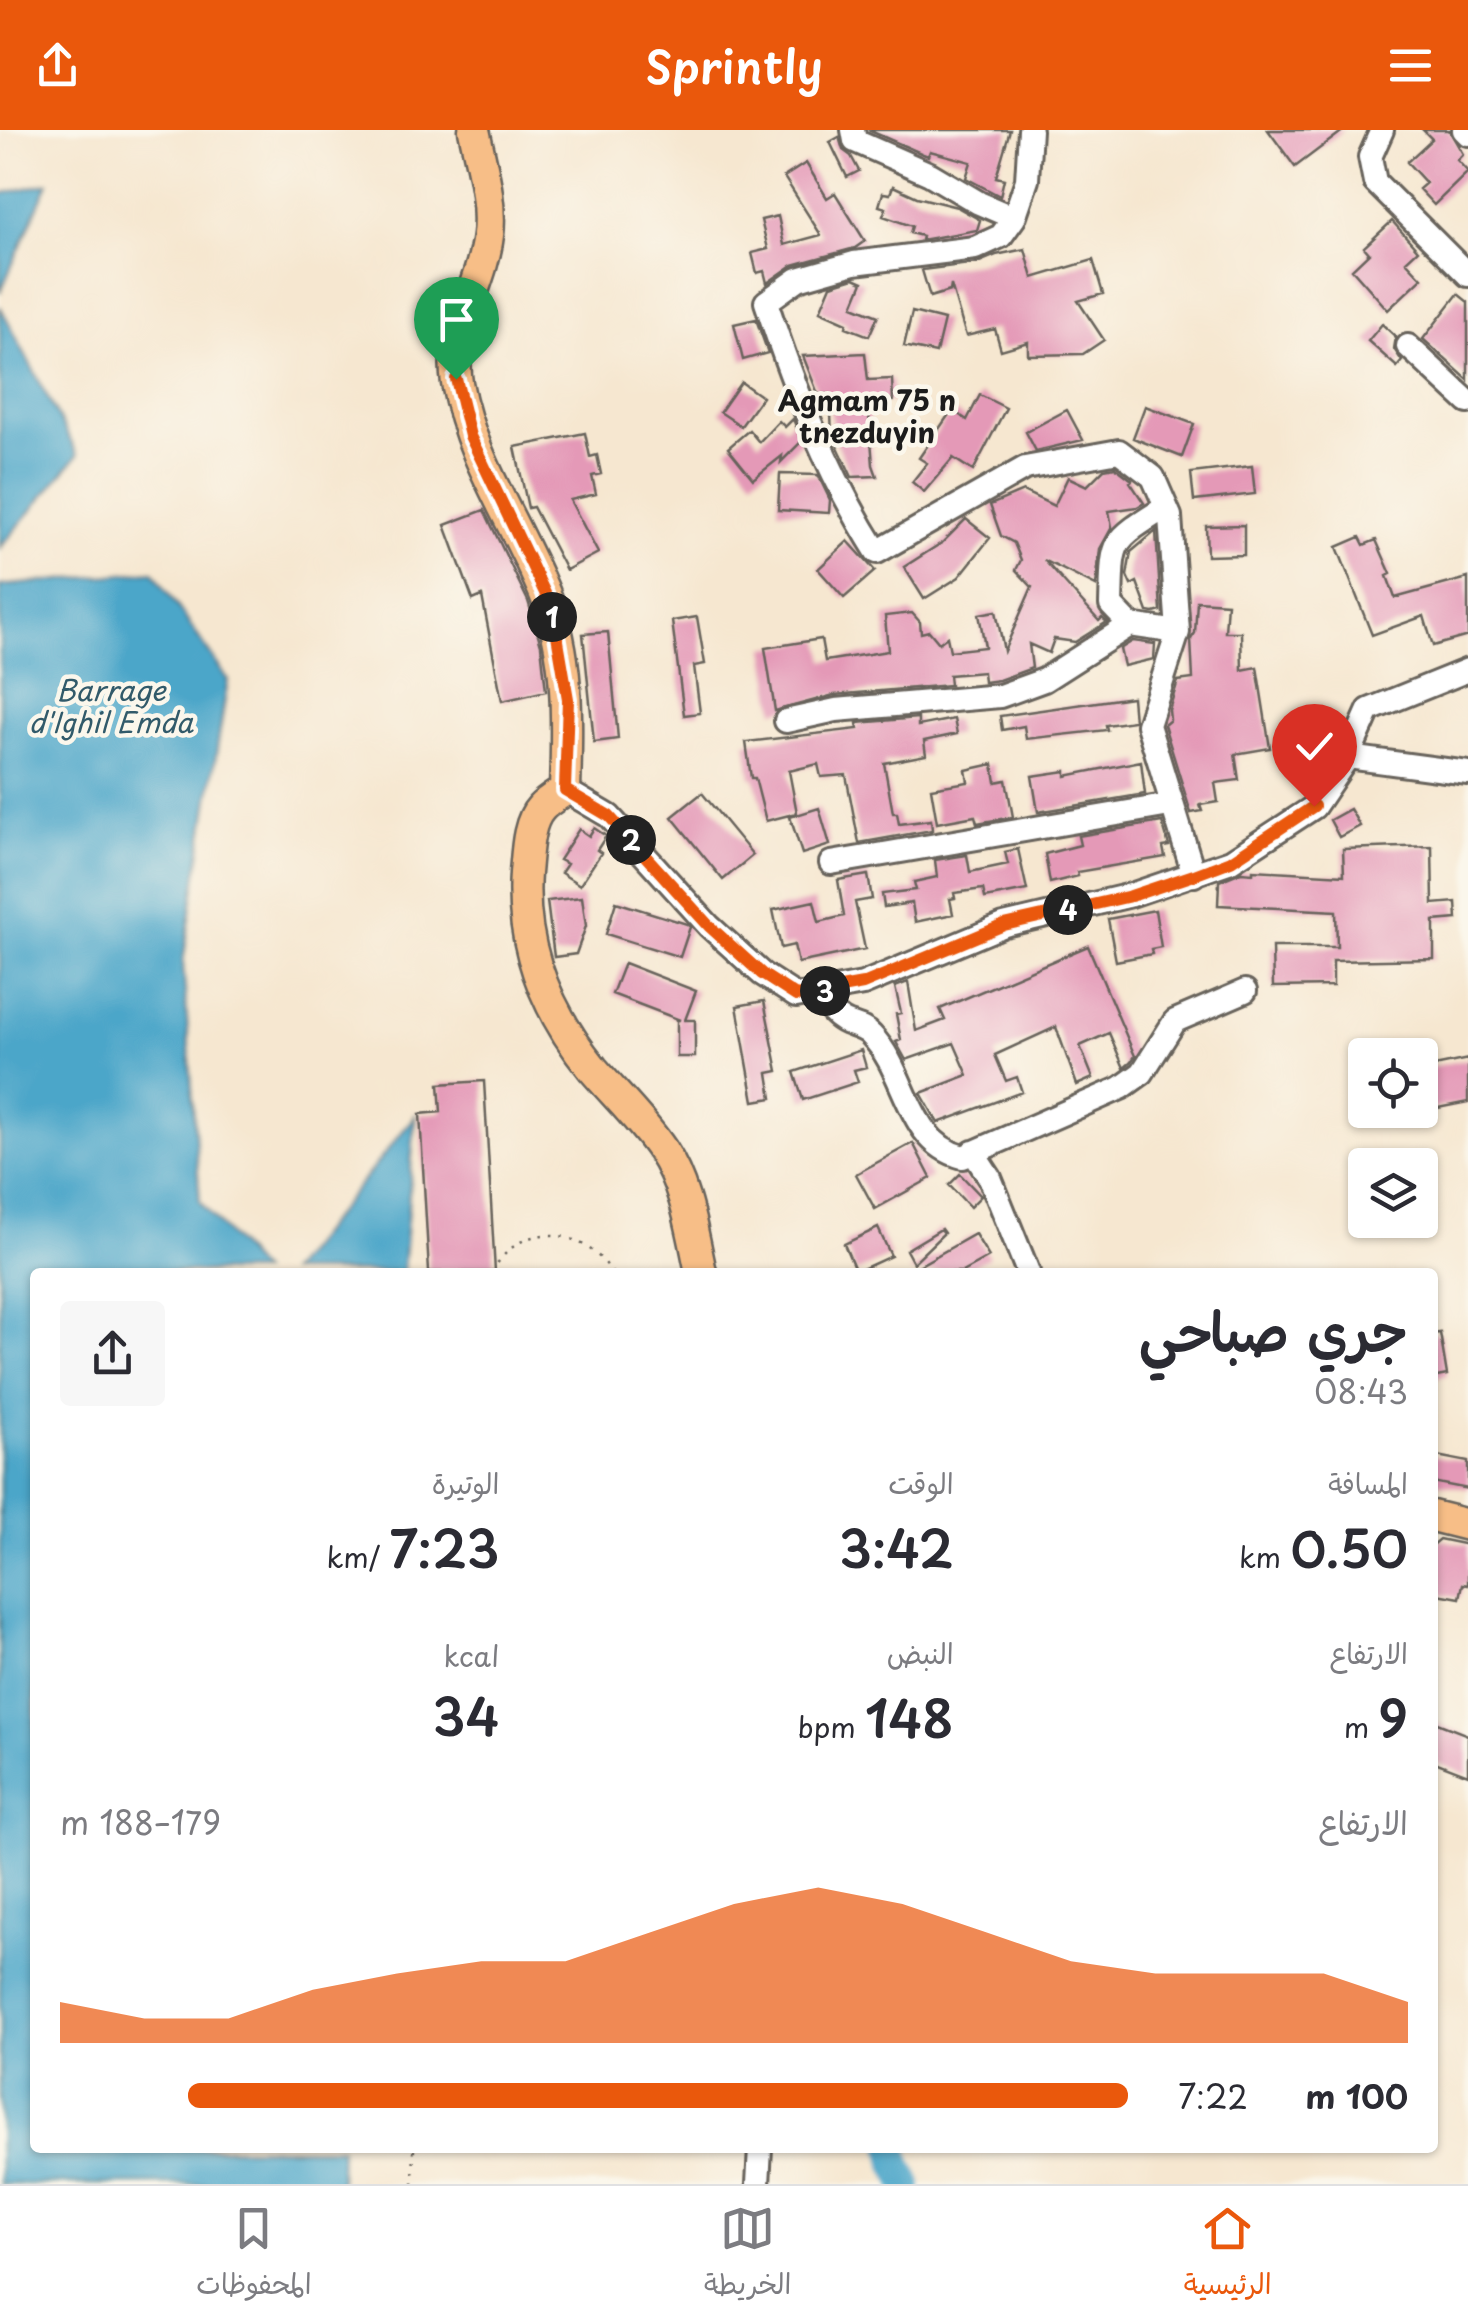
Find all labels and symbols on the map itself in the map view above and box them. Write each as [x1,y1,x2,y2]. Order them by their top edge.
pin [414,277,499,380]
district label: Agmam 75 n tnezduɣin [778,378,956,453]
pin: 1 [527,592,577,642]
water label: Barrage d'Ighil Emda [29,668,194,743]
pin [1272,704,1357,807]
pin: 2 [606,815,656,865]
pin: 4 [1043,885,1093,935]
pin: 3 [800,966,850,1016]

